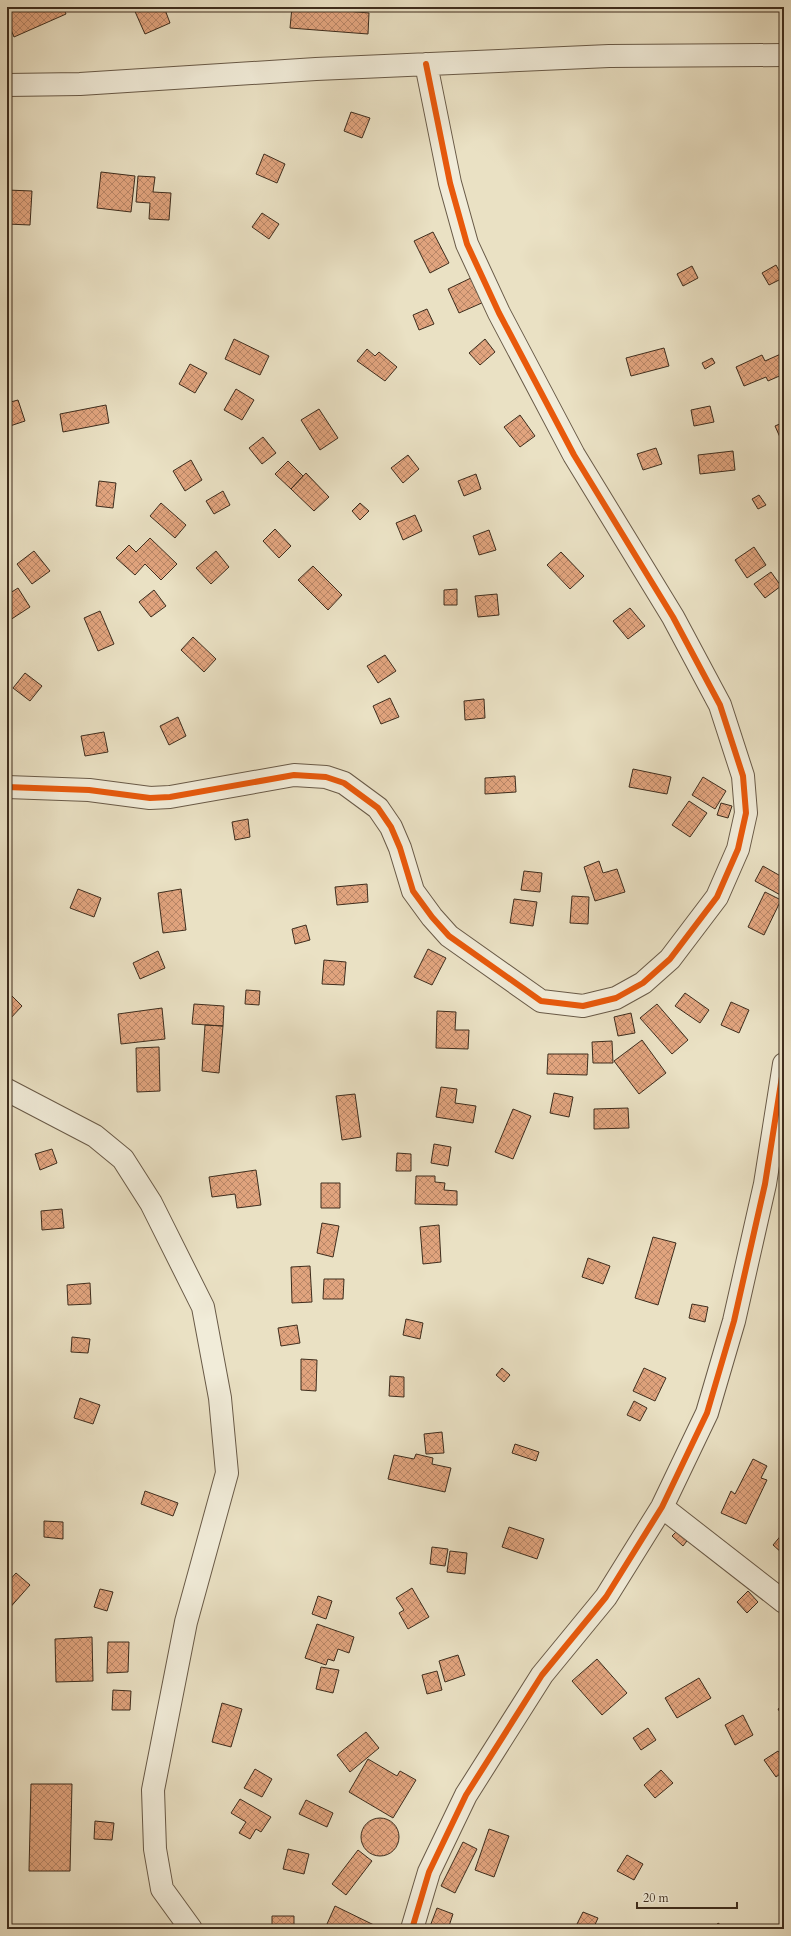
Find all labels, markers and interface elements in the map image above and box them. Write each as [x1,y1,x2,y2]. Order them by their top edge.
scale bar [637,1884,737,1910]
text: 20 m [643,1890,670,1906]

